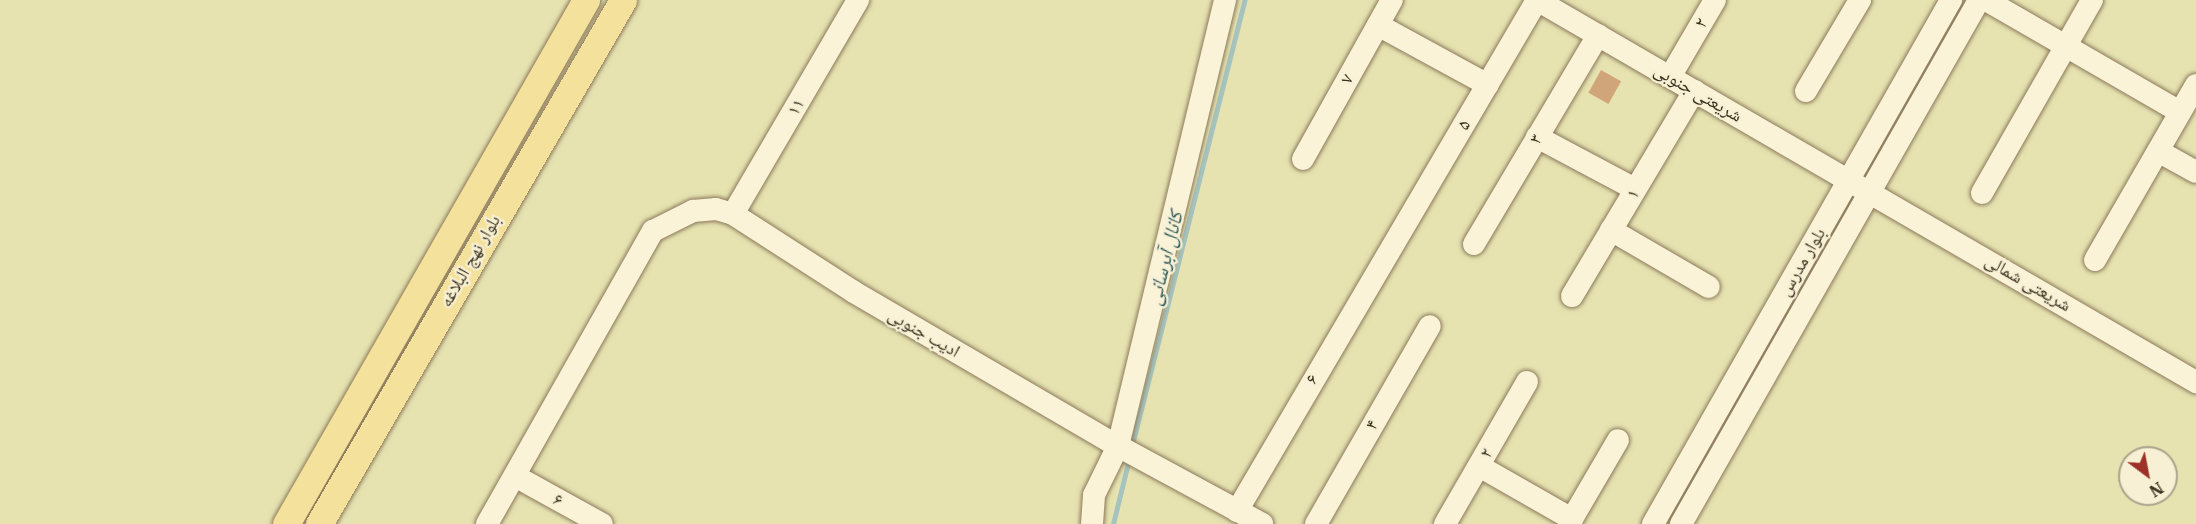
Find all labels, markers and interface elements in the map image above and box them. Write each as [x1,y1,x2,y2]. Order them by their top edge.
street label: ۲ [1690,14,1712,32]
street label: شریعتی جنوبی [1650,59,1746,127]
street label: ۷ [1336,70,1358,88]
street label: ۱۱ [783,95,809,119]
street label: ۵ [1453,116,1475,134]
street label: ۳ [1525,130,1547,148]
street label: ۱ [1622,185,1644,203]
water label: کانال آبرسانی [1141,209,1187,307]
street label: بلوار نهج البلاغه [435,211,505,311]
street label: بلوار مدرس [1774,224,1830,300]
street label: شریعتی شمالی [1981,250,2075,316]
street label: ادیب جنوبی [884,304,964,362]
street label: ۶ [1301,370,1323,388]
street label: ۴ [1361,416,1383,434]
street label: ۲ [1475,444,1497,462]
north arrow [2118,446,2178,506]
text: N [2146,478,2167,501]
street label: ۶ [549,489,567,511]

